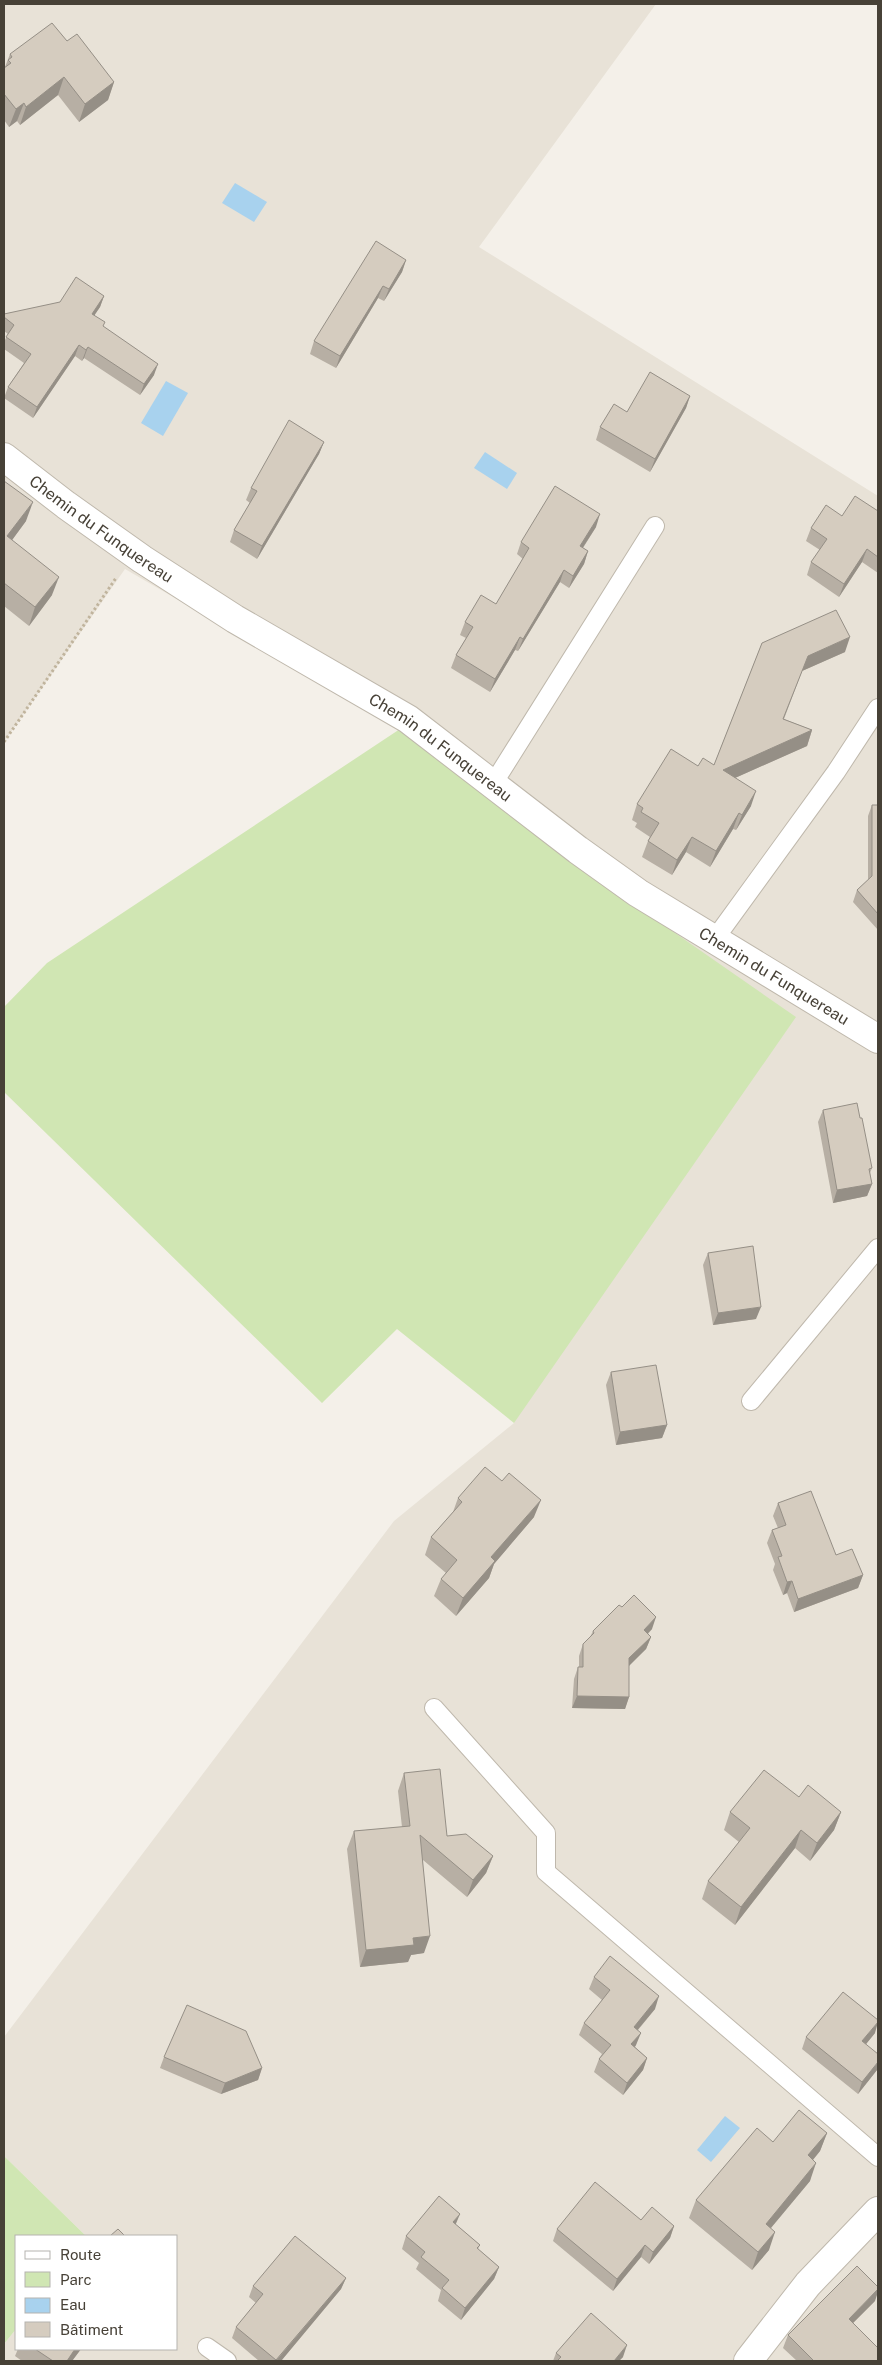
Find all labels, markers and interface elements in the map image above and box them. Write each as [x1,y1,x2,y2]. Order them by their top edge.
street label: Chemin du Funquereau [26,471,177,586]
street label: Chemin du Funquereau [366,689,516,805]
street label: Chemin du Funquereau [696,923,853,1029]
legend [15,2235,178,2350]
text: Route [60,2246,101,2263]
text: Parc [60,2271,92,2288]
text: Eau [60,2296,86,2313]
text: Bâtiment [60,2321,123,2338]

